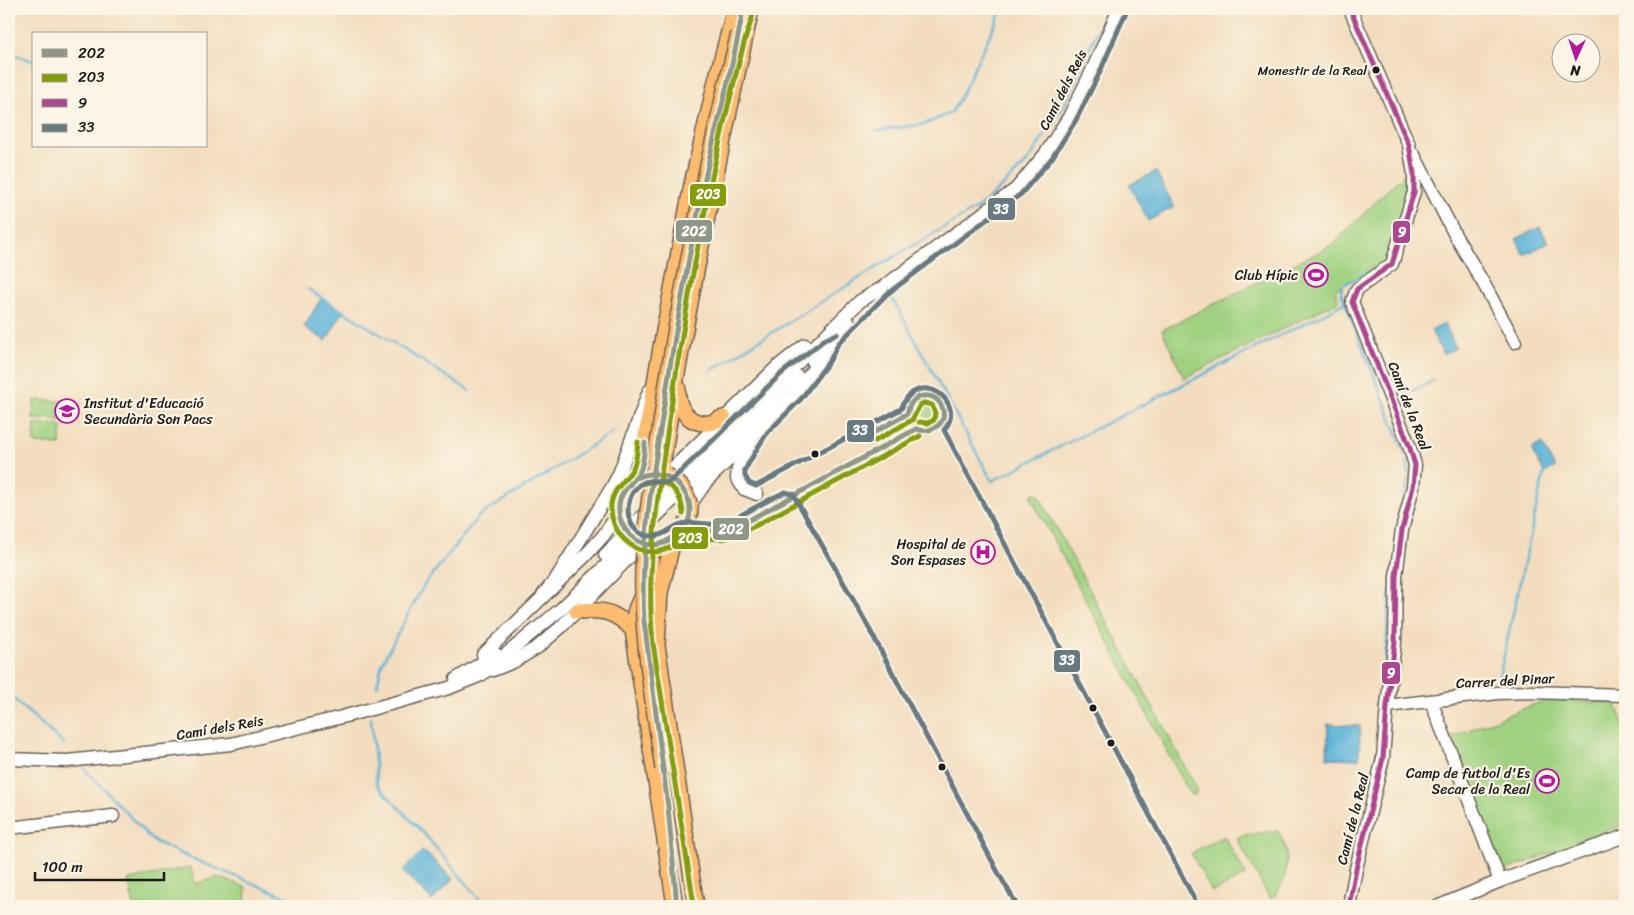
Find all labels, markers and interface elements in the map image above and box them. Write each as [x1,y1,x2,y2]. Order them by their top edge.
legend [32,32,208,148]
north arrow [1552,32,1602,82]
text: 202 [78,40,105,66]
street label: Camí dels Reis [1032,45,1094,135]
text: N [1570,58,1582,83]
place label: Monestir de la Real [1258,59,1367,82]
text: 203 [78,64,104,90]
marker: Monestir de la Real [1371,65,1381,75]
text: 9 [78,90,87,116]
text: 33 [78,114,94,140]
text: 203 [695,182,721,207]
line badge: 203 [689,183,727,207]
line badge: 33 [987,197,1016,221]
text: 33 [992,197,1009,222]
line badge: 202 [675,219,713,243]
text: 202 [680,219,707,244]
line badge: 9 [1392,220,1411,244]
text: 9 [1398,220,1407,245]
sports icon: Club Hípic [1303,262,1329,288]
place label: Club Hípic [1235,263,1298,288]
street label: Camí de la Real [1381,358,1438,455]
place label: Institut d'Educació Secundària Son Pacs [83,391,213,432]
school or university icon: Institut d'Educació Secundària Son Pacs [54,398,80,424]
text: 33 [851,418,868,443]
line badge: 33 [846,419,875,443]
unlabelled marker [810,449,820,459]
line badge: 202 [712,517,750,541]
text: 202 [717,517,744,542]
line badge: 203 [671,526,709,550]
text: 203 [677,526,703,551]
place label: Hospital de Son Espases [891,532,967,573]
hospital icon: Hospital de Son Espases [970,539,996,565]
text: 33 [1058,648,1075,673]
line badge: 33 [1053,649,1081,673]
line badge: 9 [1381,661,1401,685]
text: 9 [1387,661,1396,686]
street label: Carrer del Pinar [1455,666,1556,696]
unlabelled marker [1088,703,1098,713]
street label: Camí dels Reis [174,708,266,748]
unlabelled marker [1106,738,1116,748]
place label: Camp de futbol d'Es Secar de la Real [1406,761,1531,802]
unlabelled marker [937,762,947,772]
sports icon: Camp de futbol d'Es Secar de la Real [1534,768,1560,794]
street label: Camí de la Real [1330,770,1377,867]
scale bar [35,850,164,882]
text: 100 m [42,854,83,880]

